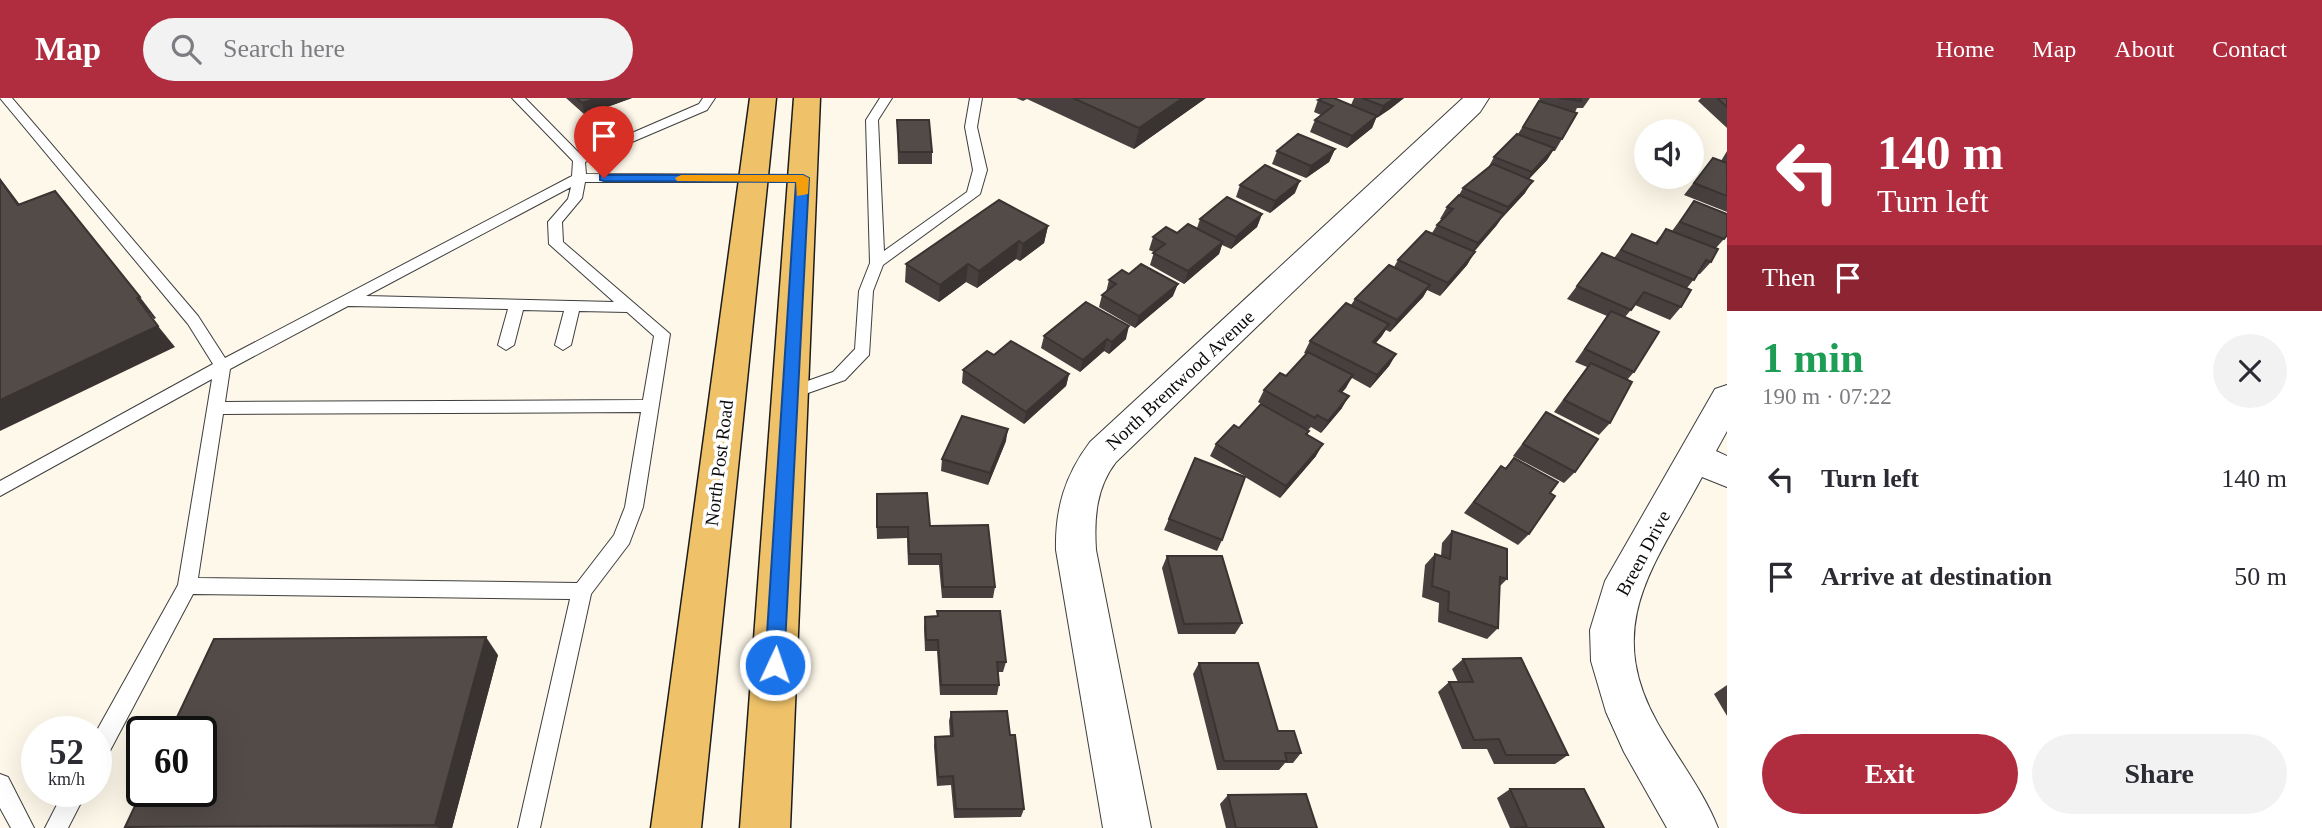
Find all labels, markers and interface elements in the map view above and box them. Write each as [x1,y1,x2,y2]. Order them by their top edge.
search box [143,18,633,81]
icon: search [167,30,205,68]
text: Map [35,31,101,67]
text: Search here [223,34,345,63]
text: Home [1936,36,1994,62]
text: Map [2032,36,2076,62]
text: About [2114,36,2174,62]
text: Contact [2212,36,2287,62]
pin [574,106,634,178]
icon: arrive [585,117,623,155]
map controls [1634,119,1704,189]
button: sound [1634,119,1704,189]
text: 140 m [1877,125,2004,180]
icon: left [1762,126,1853,217]
text: Turn left [1877,183,1989,219]
icon: arrive [1829,259,1867,297]
text: Then [1762,263,1815,292]
street label: North Brentwood Avenue [1102,306,1258,454]
button: close [2213,334,2287,408]
text: 1 min [1762,335,1864,381]
text: 190 m · 07:22 [1762,384,1892,409]
street label: North Post Road [701,398,737,527]
icon: left [1762,460,1800,498]
text: Turn left [1821,464,1919,493]
text: 140 m [2221,464,2287,493]
street label: Breen Drive [1612,507,1674,599]
icon: arrive [1762,558,1800,596]
text: Arrive at destination [1821,562,2052,591]
text: 50 m [2234,562,2287,591]
position arrow [738,628,812,702]
speed limit sign: 60 [126,716,217,807]
text: 52 [49,733,84,772]
button: Exit [1762,734,2018,814]
button: Share [2032,734,2287,814]
text: km/h [48,769,85,789]

